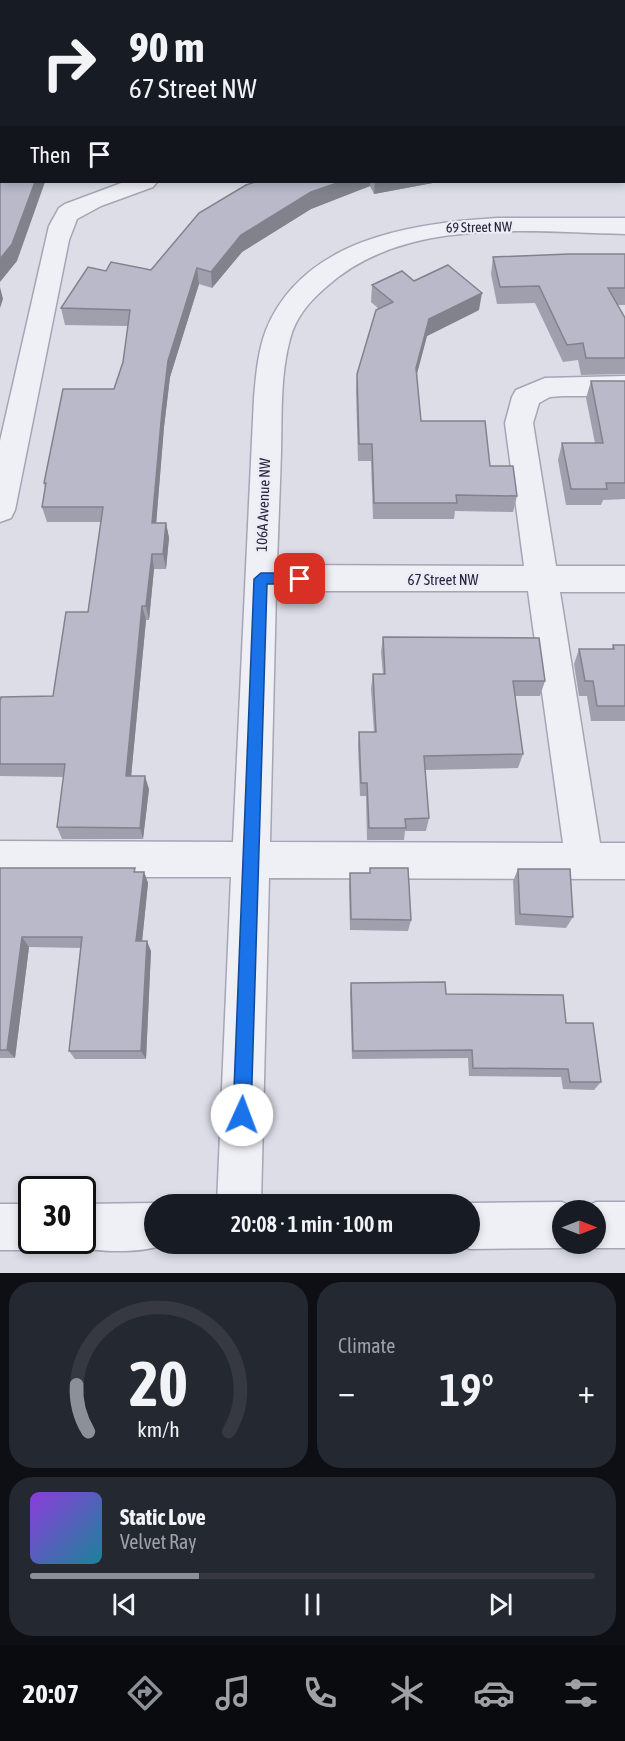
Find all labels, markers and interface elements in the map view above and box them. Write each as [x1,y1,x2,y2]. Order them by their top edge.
text: 90 m [129,23,204,71]
icon: right [30,24,108,102]
text: 67 Street NW [129,73,257,104]
icon: arrive [83,138,116,171]
text: Then [30,142,71,168]
street label: 69 Street NW [446,218,513,236]
street label: 106A Avenue NW [253,458,273,552]
pin [274,553,325,604]
icon: arrive [283,562,316,595]
street label: 67 Street NW [408,571,479,588]
position arrow [210,1083,274,1147]
speed limit sign: 30 [18,1176,96,1254]
north arrow [552,1200,606,1254]
map controls [552,1200,606,1254]
text: 20:08 · 1 min · 100 m [231,1211,393,1237]
text: Climate [338,1334,395,1357]
text: 20 [129,1348,188,1419]
text: 19° [439,1364,494,1416]
text: − [338,1372,355,1410]
text: + [578,1372,595,1410]
text: km/h [137,1417,180,1442]
text: Static Love [120,1504,206,1530]
text: Velvet Ray [120,1530,197,1553]
icon: previous [108,1588,141,1621]
icon: pause [296,1588,329,1621]
icon: next [484,1588,517,1621]
icon: directions [124,1672,166,1714]
icon: music [212,1672,254,1714]
icon: phone [299,1672,341,1714]
icon: climate [386,1672,428,1714]
icon: car [473,1672,515,1714]
icon: filters [560,1672,602,1714]
text: 20:07 [23,1678,79,1709]

